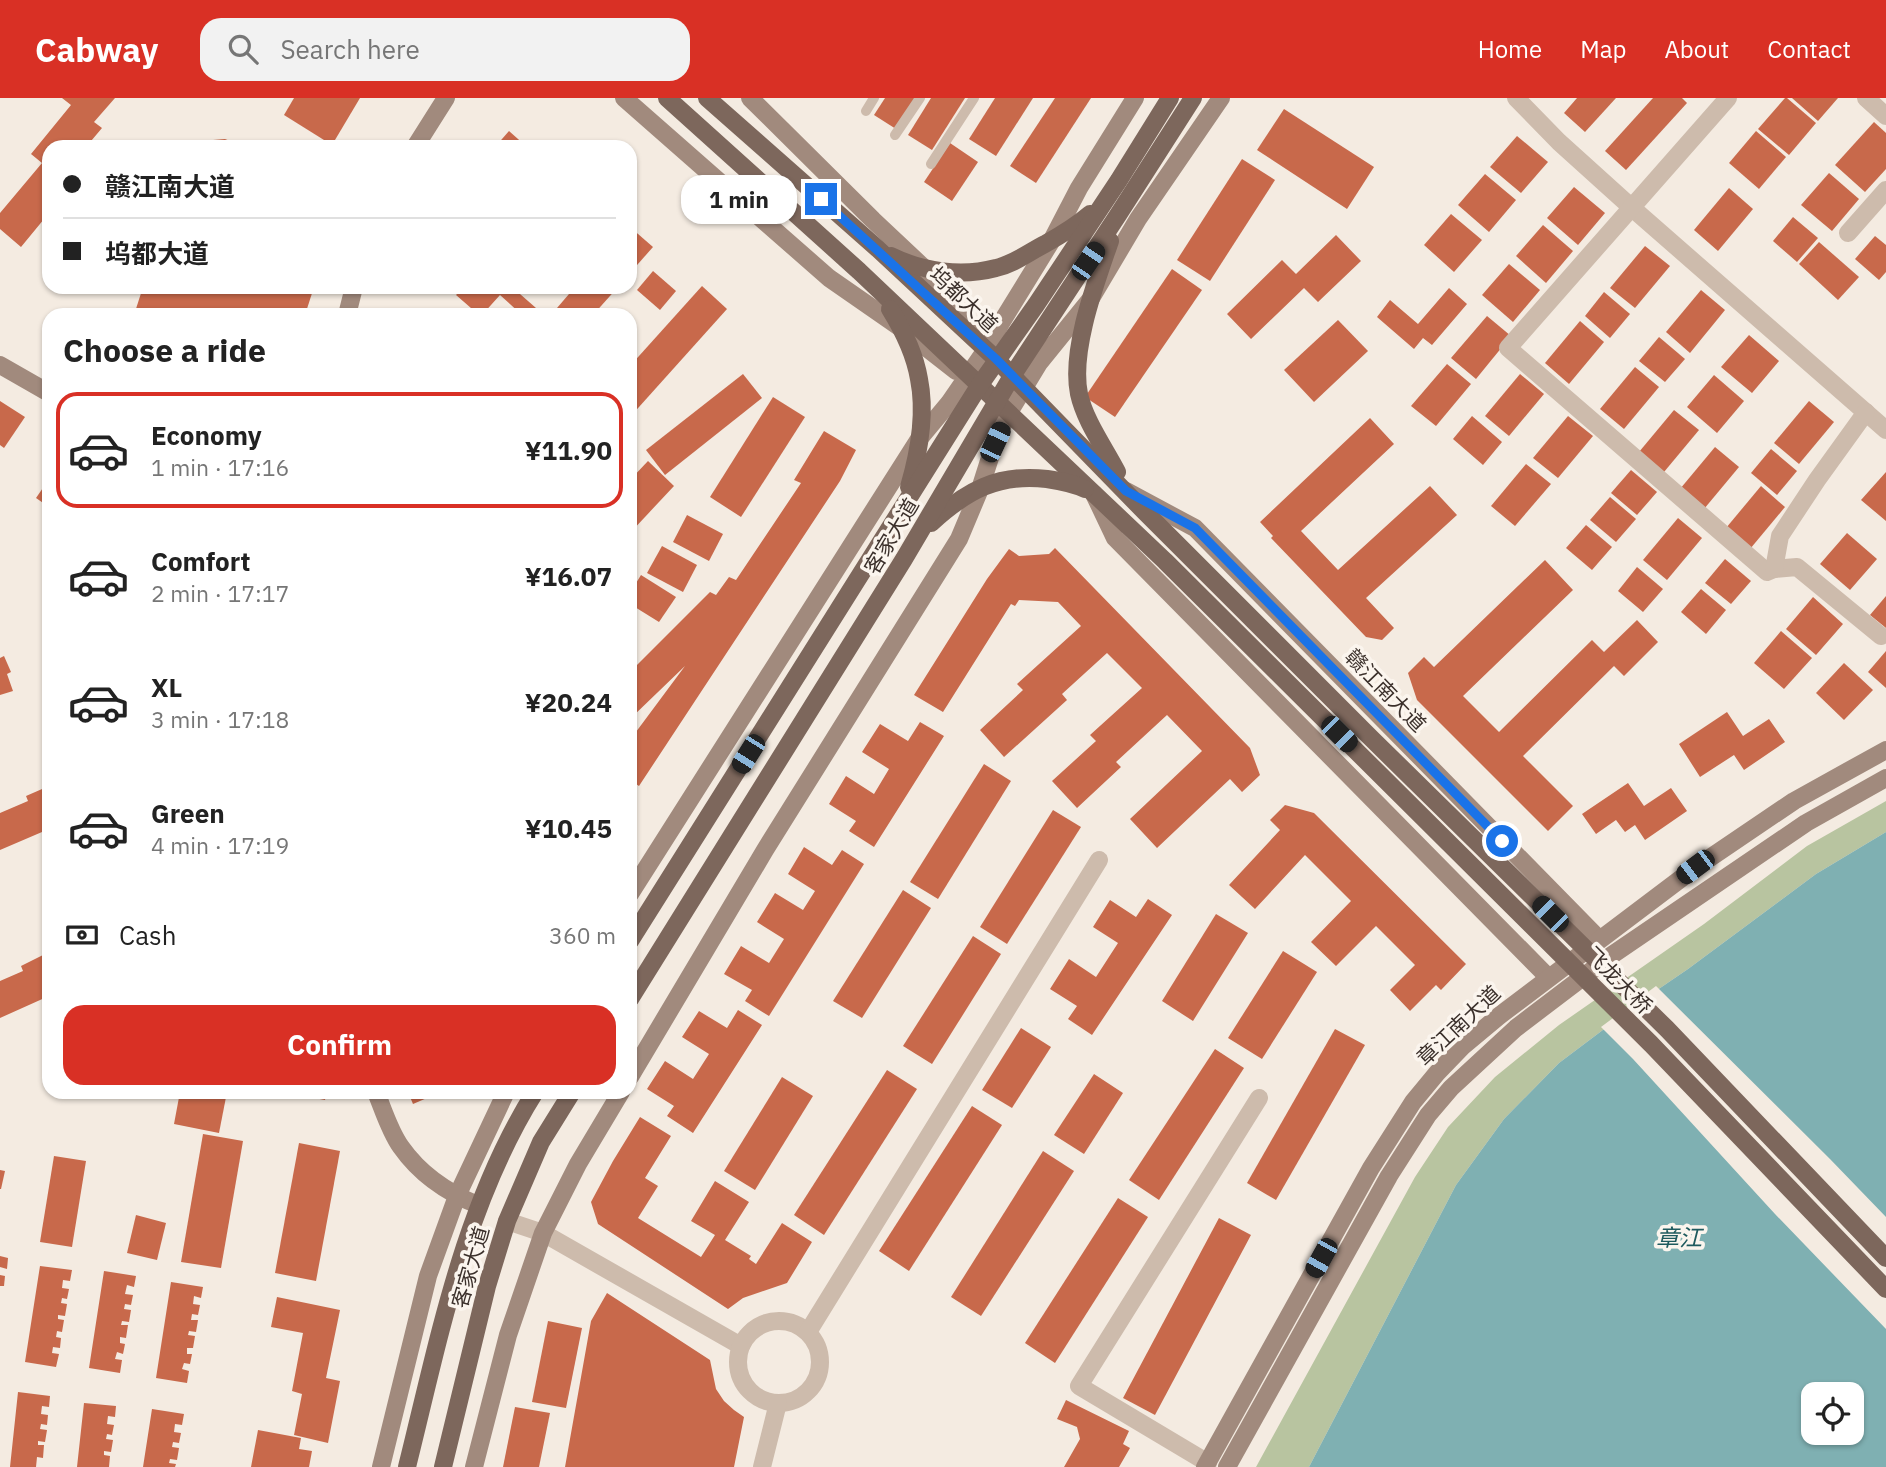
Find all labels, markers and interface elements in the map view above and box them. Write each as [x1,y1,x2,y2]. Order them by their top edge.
search box [200,18,690,81]
text: Cabway [35,28,158,71]
icon: search [224,30,262,68]
text: Search here [280,32,420,66]
text: Home [1478,33,1542,65]
text: Map [1580,33,1626,65]
text: About [1664,33,1729,65]
text: Contact [1767,33,1851,65]
text: 赣江南大道 [105,169,235,203]
callout: 1 min [681,174,796,224]
route end [805,183,837,215]
text: 1 min [709,184,769,214]
text: 坞都大道 [105,236,209,270]
car [1068,238,1109,284]
street label: 坞都大道 [924,260,1004,338]
text: Choose a ride [63,329,266,371]
text: Economy [151,418,262,452]
icon: car [67,419,130,482]
car [977,419,1014,465]
text: ¥11.90 [525,433,612,467]
text: 1 min · 17:16 [151,452,289,482]
street label: 客家大道 [857,493,925,579]
text: Comfort [151,544,250,578]
icon: car [67,545,130,608]
text: ¥16.07 [525,559,612,593]
text: 2 min · 17:17 [151,578,289,608]
street label: 赣江南大道 [1339,643,1433,737]
text: XL [151,670,182,704]
icon: car [67,671,130,734]
text: ¥20.24 [525,685,612,719]
text: 3 min · 17:18 [151,704,289,734]
car [1317,712,1362,756]
car [728,731,769,777]
text: Green [151,796,225,830]
icon: car [67,797,130,860]
text: ¥10.45 [525,811,612,845]
route start [1486,825,1518,857]
text: 4 min · 17:19 [151,830,289,860]
car [1672,846,1719,888]
car [1528,892,1573,936]
icon: cash [63,916,101,954]
text: Cash [119,918,176,952]
text: 360 m [549,920,616,950]
street label: 飞龙大桥 [1579,940,1659,1020]
street label: 章江南大道 [1410,979,1506,1071]
button: Confirm [63,1005,616,1085]
water label: 章江 [1656,1222,1705,1252]
street label: 客家大道 [445,1223,495,1311]
car [1302,1235,1341,1281]
map controls [1801,1382,1864,1445]
button: locate [1801,1382,1864,1445]

